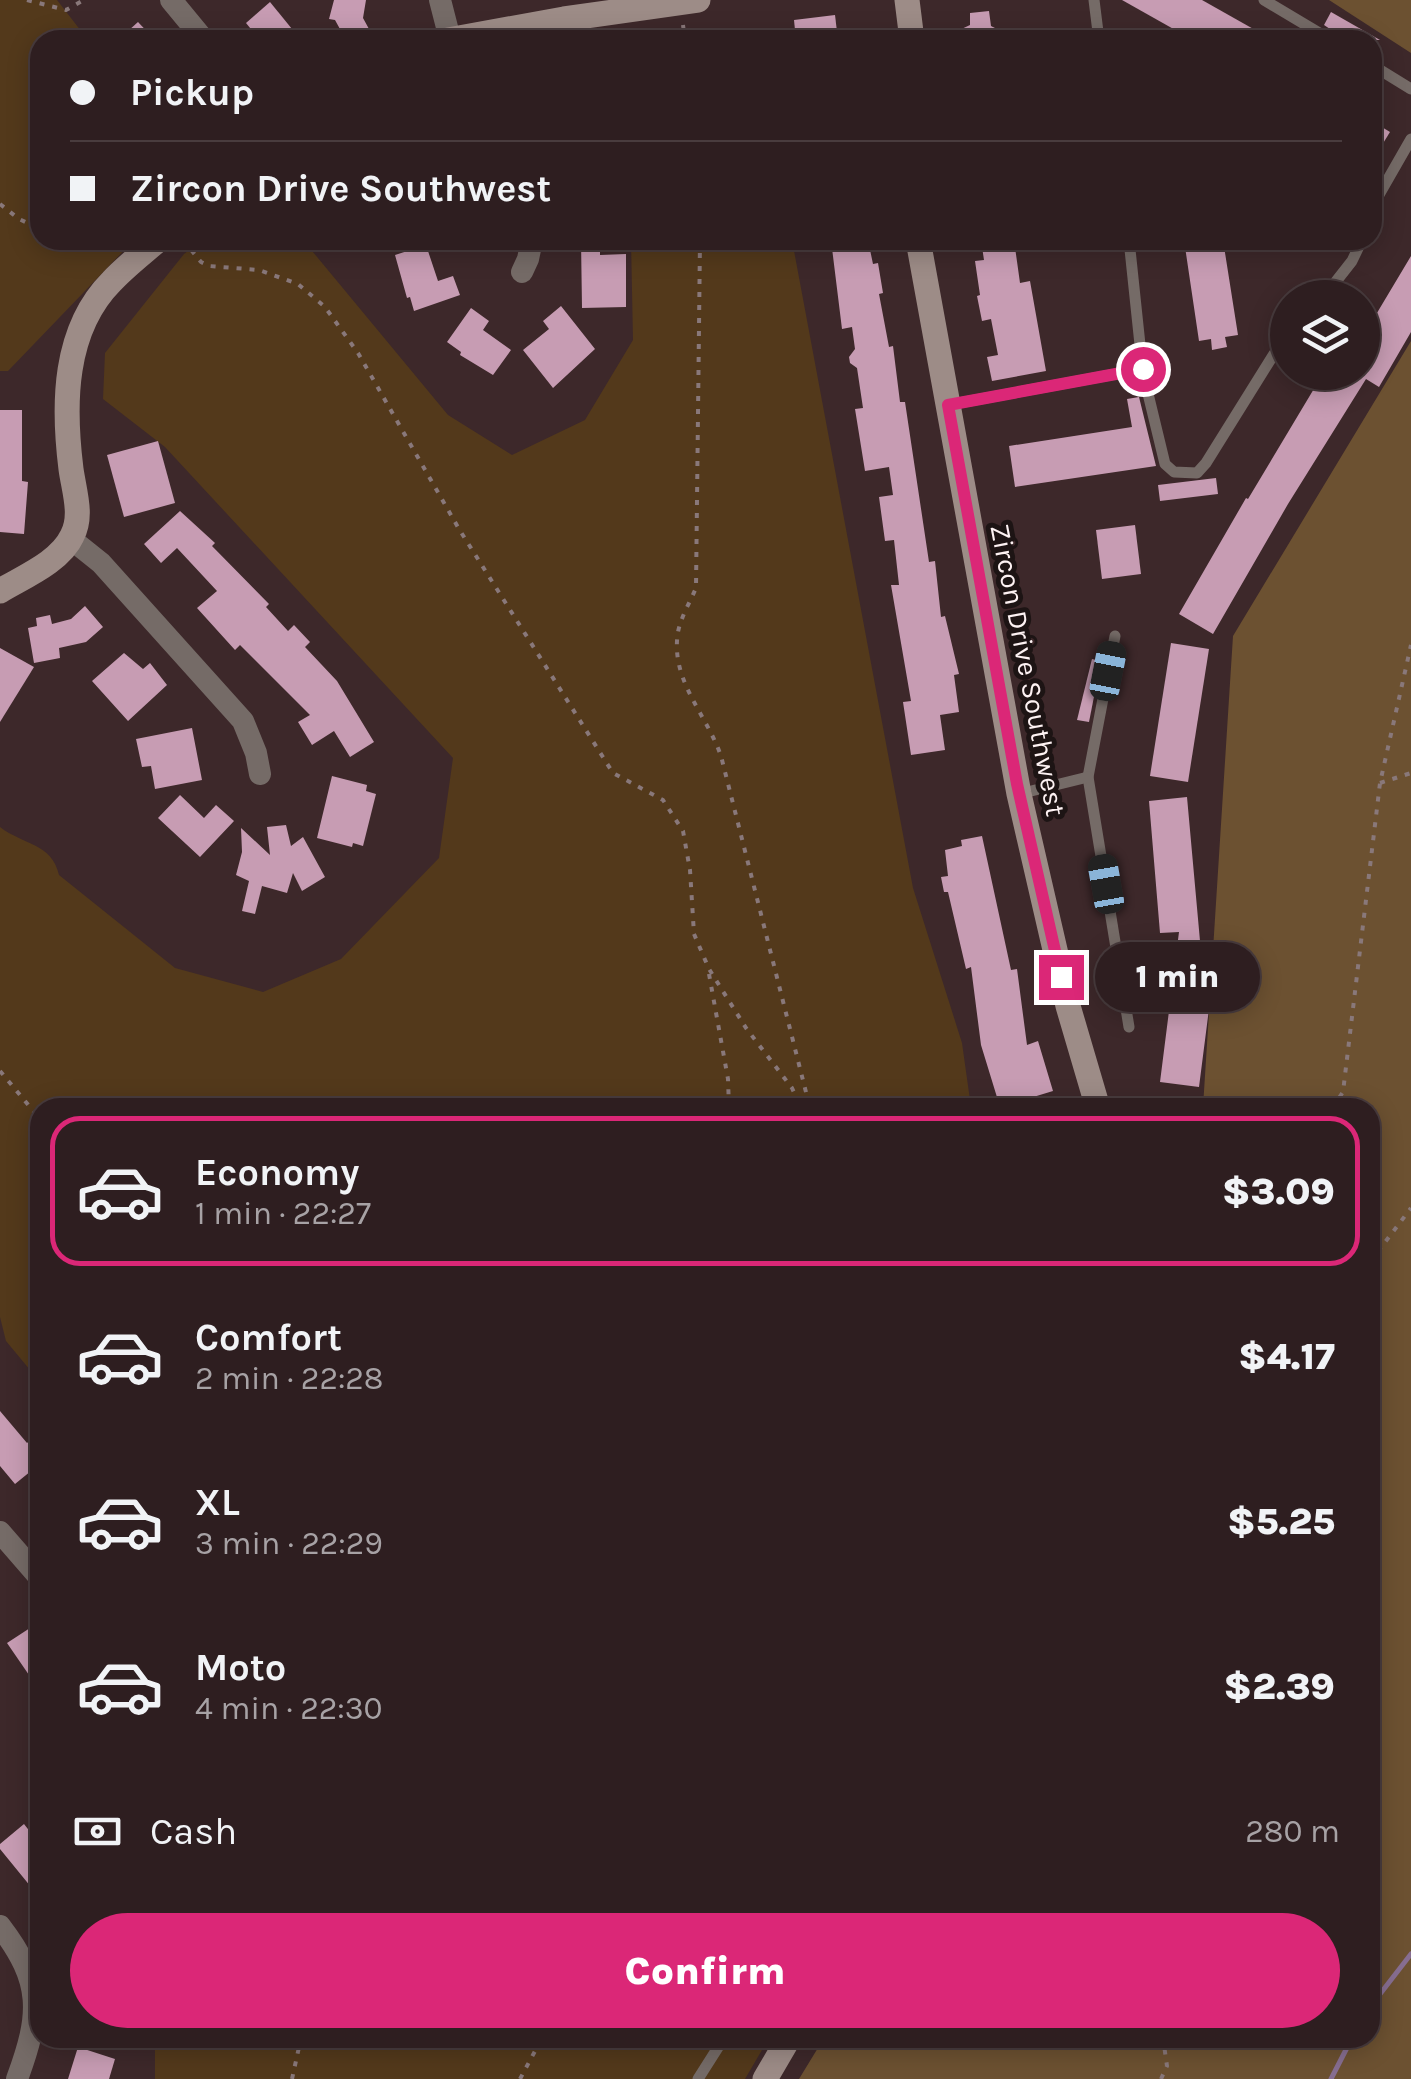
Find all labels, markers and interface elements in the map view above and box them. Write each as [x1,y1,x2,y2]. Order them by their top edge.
text: Pickup [130,70,254,115]
text: Zircon Drive Southwest [130,166,551,211]
map controls [1270,280,1380,390]
button: layers [1270,280,1380,390]
route start [1121,347,1166,392]
street label: Zircon Drive Southwest [983,521,1073,819]
car [1088,639,1128,703]
car [1086,852,1126,916]
callout: 1 min [1096,942,1261,1012]
route end [1039,955,1084,1000]
text: 1 min [1136,958,1219,995]
icon: car [75,1146,165,1236]
text: Economy [195,1150,359,1195]
text: $3.09 [1222,1169,1335,1214]
text: 1 min · 22:27 [195,1195,371,1232]
icon: car [75,1311,165,1401]
text: Comfort [195,1315,342,1360]
text: $4.17 [1238,1334,1335,1379]
text: 2 min · 22:28 [195,1360,384,1397]
icon: car [75,1476,165,1566]
text: XL [195,1480,240,1525]
text: $5.25 [1227,1499,1335,1544]
text: 3 min · 22:29 [195,1525,383,1562]
icon: car [75,1641,165,1731]
text: Moto [195,1645,286,1690]
text: $2.39 [1224,1664,1335,1709]
text: 4 min · 22:30 [195,1690,383,1727]
icon: cash [70,1804,125,1859]
text: Cash [150,1809,237,1854]
text: 280 m [1245,1813,1340,1850]
button: Confirm [70,1913,1340,2028]

